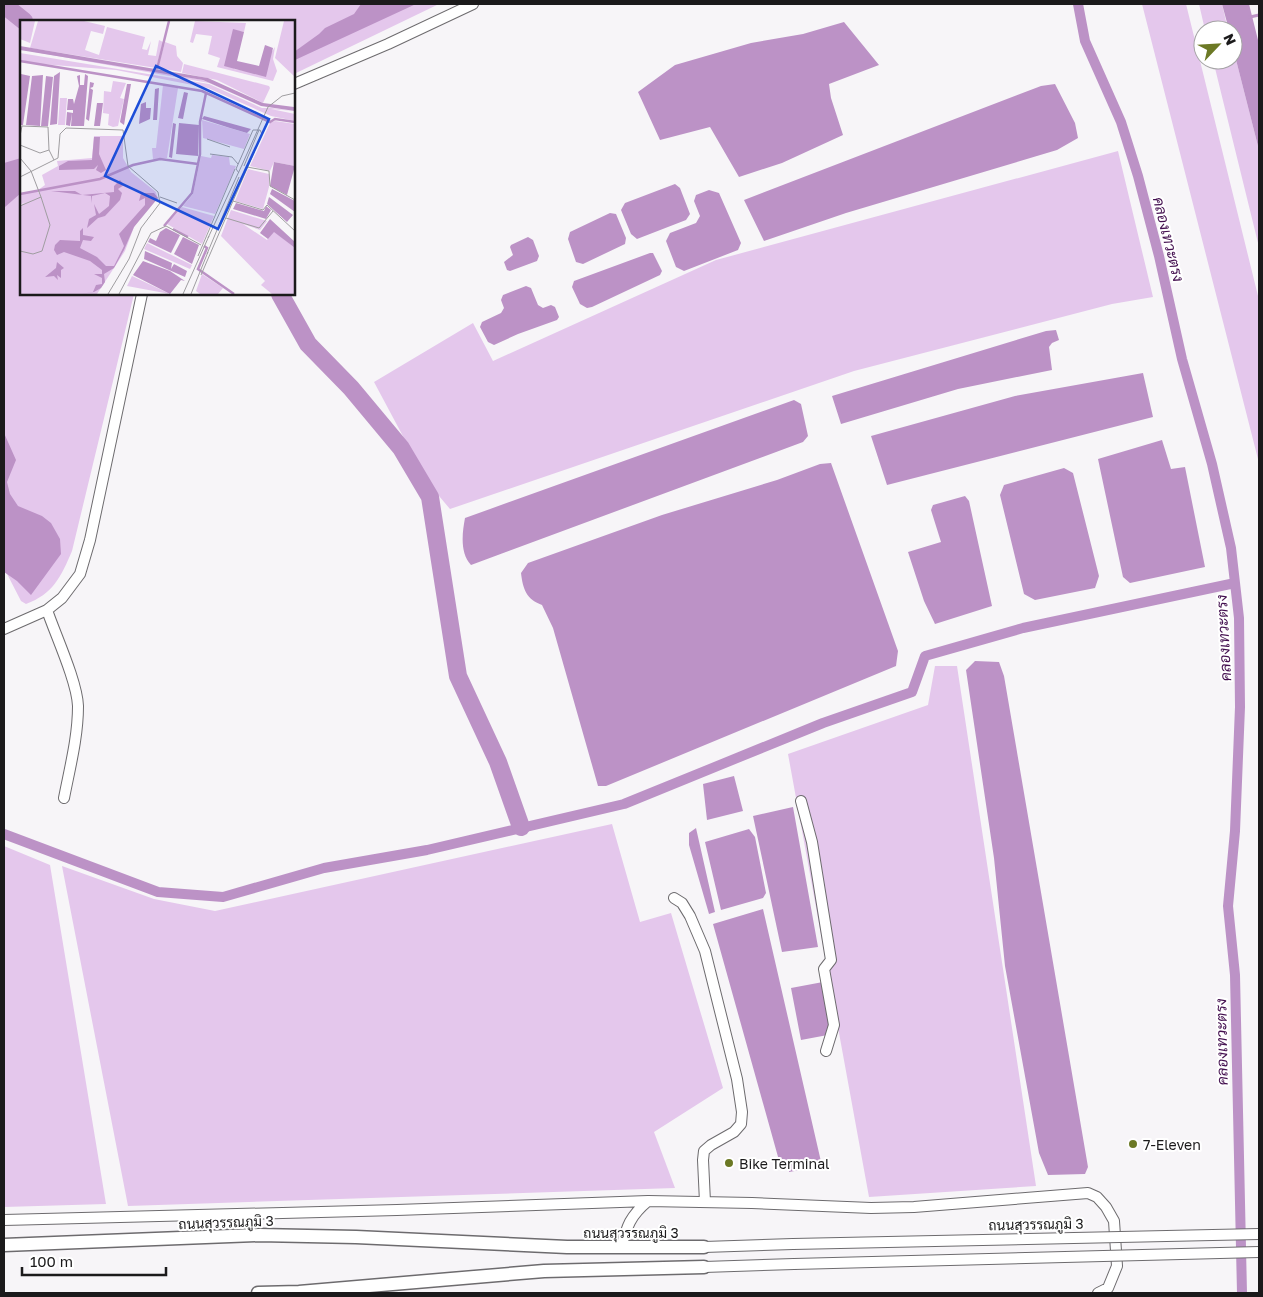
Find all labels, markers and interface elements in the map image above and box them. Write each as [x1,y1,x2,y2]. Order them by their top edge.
inset map [20,20,295,295]
north arrow [1193,20,1243,70]
text: N [1220,31,1240,48]
water label: คลองเทวะตรง [1150,195,1188,283]
water label: คลองเทวะตรง [1212,594,1234,682]
water label: คลองเทวะตรง [1211,998,1231,1086]
place label: 7-Eleven [1143,1136,1201,1153]
marker: 7-Eleven [1127,1138,1139,1150]
place label: Bike Terminal [739,1155,830,1172]
marker: Bike Terminal [723,1157,735,1169]
street label: ถนนสุวรรณภูมิ 3 [178,1212,274,1234]
street label: ถนนสุวรรณภูมิ 3 [988,1215,1084,1235]
street label: ถนนสุวรรณภูมิ 3 [583,1224,679,1243]
scale bar [22,1244,166,1276]
text: 100 m [30,1252,73,1270]

